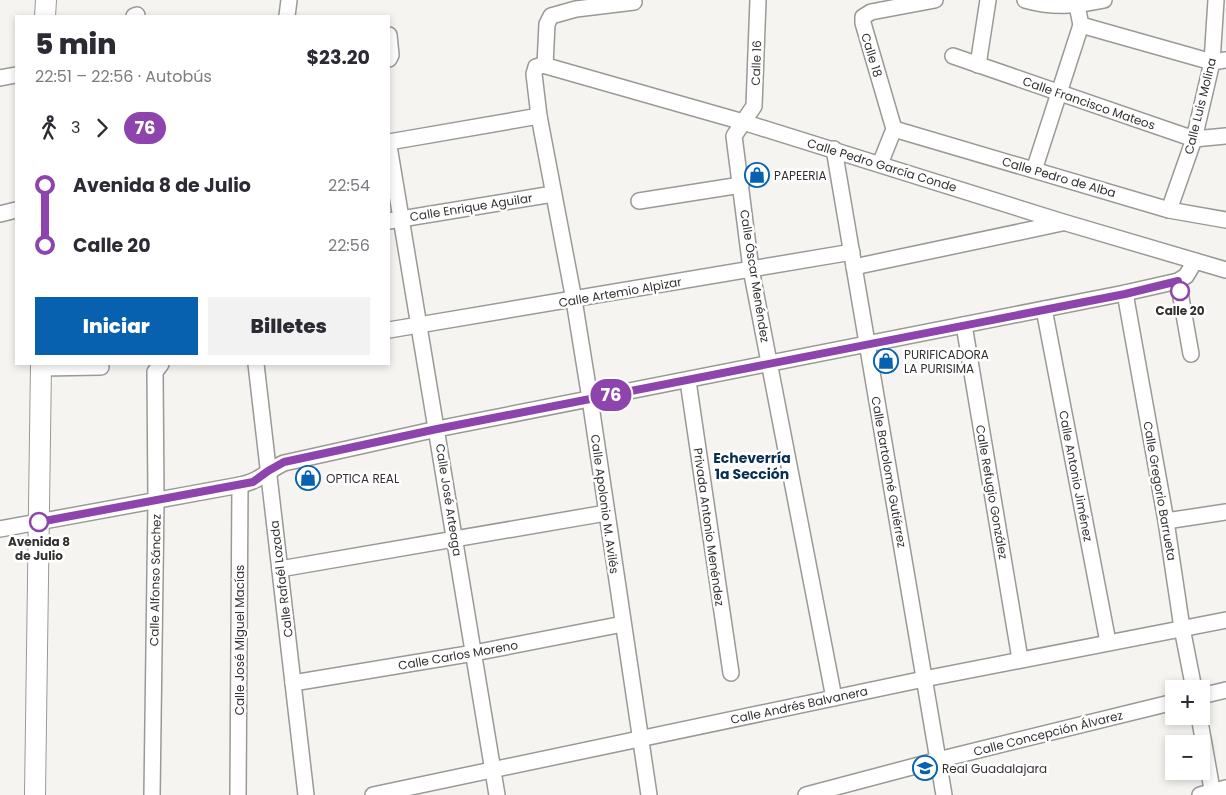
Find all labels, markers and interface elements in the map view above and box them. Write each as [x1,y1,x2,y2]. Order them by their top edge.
text: 5 min [35,25,116,64]
street label: Calle 18 [857,31,887,79]
street label: Calle 16 [747,40,765,86]
text: $23.20 [307,44,370,71]
street label: Calle Luis Molina [1180,56,1220,156]
text: 22:51 – 22:56 · Autobús [35,65,212,88]
street label: Calle Francisco Mateos [1020,72,1158,134]
icon: walk [35,114,63,142]
icon: forward [88,114,116,142]
text: 76 [134,115,156,140]
text: 3 [71,116,80,139]
street label: Calle Pedro García Conde [805,134,959,196]
street label: Calle Pedro de Alba [1000,153,1118,201]
shop icon: PAPEERIA [744,162,770,188]
place label: PAPEERIA [774,167,827,184]
text: Avenida 8 de Julio [73,172,251,199]
text: 22:54 [328,174,370,197]
street label: Calle Enrique Aguilar [408,189,534,225]
street label: Calle Óscar Menéndez [736,208,774,344]
text: Calle 20 [73,232,151,259]
text: 22:56 [328,234,370,257]
street label: Calle Artemio Alpizar [557,273,683,311]
marker: Calle 20 [1170,281,1190,301]
button: Iniciar [35,297,198,355]
button: Billetes [208,297,370,355]
place label: Calle 20 [1156,302,1205,319]
place label: PURIFICADORA LA PURISIMA [904,346,989,377]
shop icon: PURIFICADORA LA PURISIMA [873,348,899,374]
line badge: 76 [588,379,634,411]
text: 76 [600,382,622,407]
street label: Calle Bartolomé Gutiérrez [867,395,911,549]
street label: Calle Antonio Jiménez [1055,409,1097,543]
street label: Calle Gregorio Barrueta [1139,420,1181,562]
street label: Calle Refugio González [972,423,1012,561]
street label: Calle Apolonio M. Avilés [587,433,623,575]
street label: Calle José Arteaga [432,443,466,557]
street label: Privada Antonio Menéndez [689,447,729,607]
district label: Echeverría 1a Sección [713,448,791,484]
shop icon: OPTICA REAL [295,465,321,491]
place label: OPTICA REAL [326,470,399,487]
marker: Avenida 8 de Julio [29,512,49,532]
street label: Calle Alfonso Sánchez [145,514,165,646]
street label: Calle Rafaél Lozada [265,520,297,638]
place label: Avenida 8 de Julio [8,533,70,564]
street label: Calle José Miguel Macías [231,565,248,715]
street label: Calle Carlos Moreno [397,636,519,674]
map controls [1165,680,1210,780]
button: + [1165,680,1210,725]
street label: Calle Andrés Balvanera [729,682,869,728]
street label: Calle Concepción Álvarez [971,706,1125,760]
button: − [1165,735,1210,780]
school or university icon: Real Guadalajara [912,755,938,781]
place label: Real Guadalajara [942,760,1047,777]

